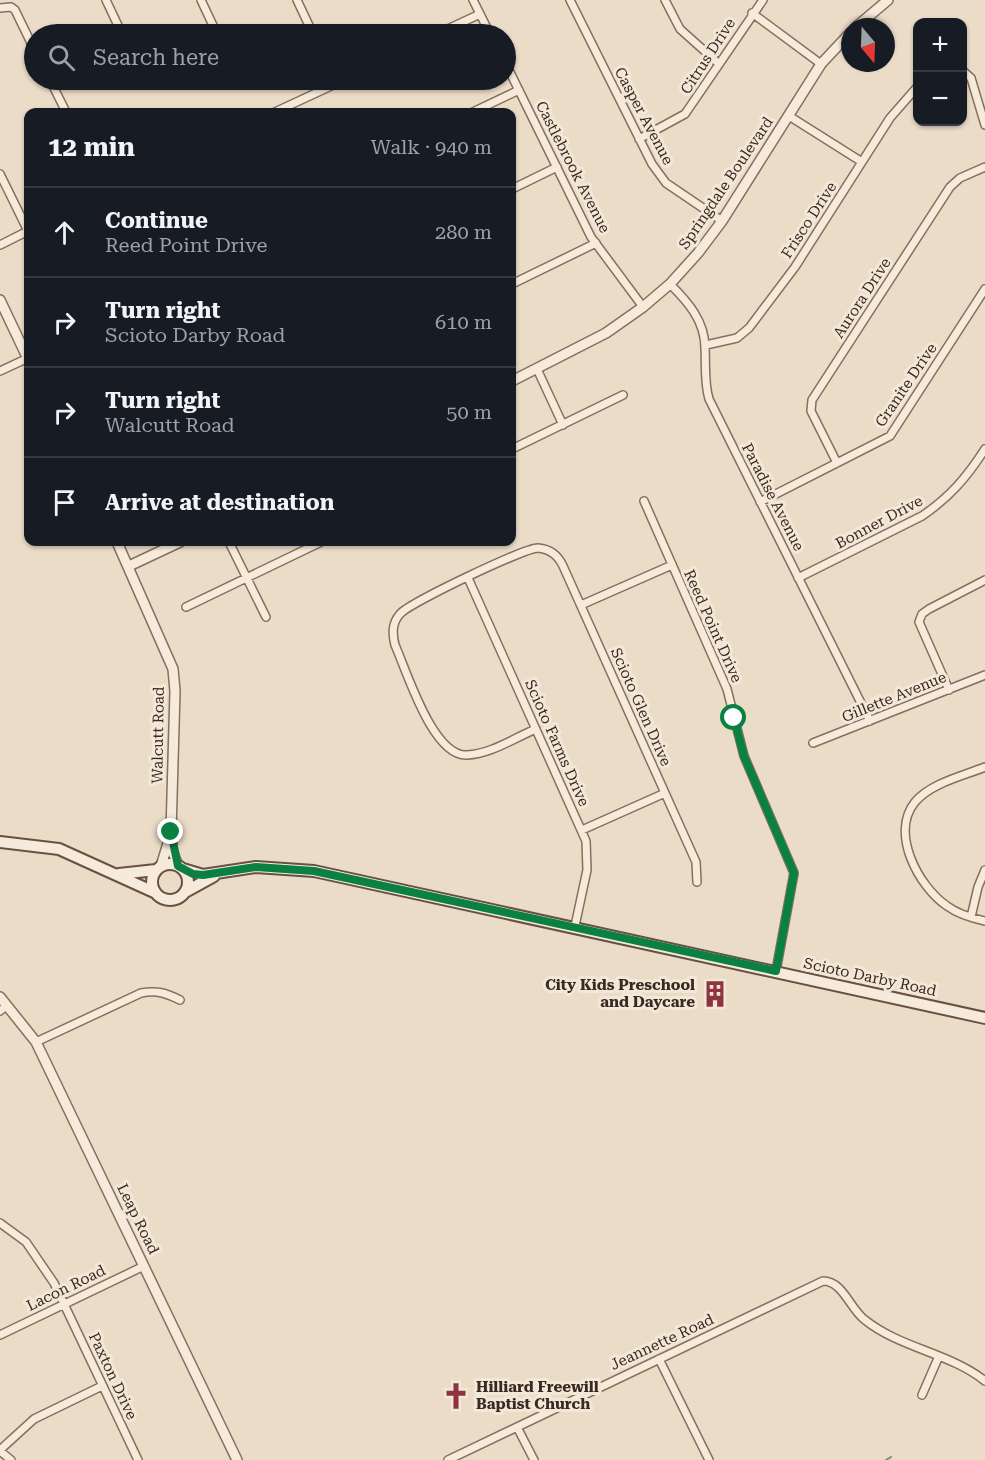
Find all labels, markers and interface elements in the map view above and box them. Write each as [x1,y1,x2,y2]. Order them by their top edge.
street label: Citrus Drive [677,15,739,97]
north arrow [841,18,895,72]
map controls [913,18,967,126]
button: + [913,18,967,72]
search box [24,24,516,90]
icon: search [45,41,78,74]
text: Search here [93,45,219,70]
street label: Casper Avenue [611,64,677,168]
button: − [913,72,967,126]
street label: Castlebrook Avenue [532,98,614,236]
street label: Springdale Boulevard [675,113,777,253]
text: 12 min [48,132,135,162]
text: Walk · 940 m [371,135,492,159]
street label: Frisco Drive [778,178,840,262]
text: Continue [105,208,208,233]
icon: ahead [48,216,81,249]
text: 280 m [435,220,492,244]
text: Reed Point Drive [105,233,267,257]
street label: Aurora Drive [829,255,895,341]
text: Turn right [105,298,220,323]
icon: right [48,306,81,339]
text: 610 m [435,310,492,334]
text: Scioto Darby Road [105,323,285,347]
street label: Granite Drive [871,340,941,430]
text: Turn right [105,388,220,413]
icon: right [48,396,81,429]
text: 50 m [446,400,492,424]
text: Walcutt Road [105,413,234,437]
street label: Paradise Avenue [738,440,808,554]
icon: arrive [48,486,81,519]
text: Arrive at destination [105,490,334,515]
street label: Bonner Drive [832,492,926,552]
street label: Reed Point Drive [680,567,746,685]
street label: Scioto Glen Drive [607,645,675,769]
street label: Gillette Avenue [839,668,949,726]
street label: Scioto Farms Drive [521,677,593,809]
street label: Walcutt Road [148,686,168,784]
route start [720,704,746,730]
route end [157,818,183,844]
street label: Scioto Darby Road [802,954,938,1000]
place label: City Kids Preschool and Daycare [545,976,695,1011]
building icon: City Kids Preschool and Daycare [700,979,730,1009]
street label: Leap Road [113,1181,163,1257]
street label: Lacon Road [24,1261,109,1315]
street label: Jeannette Road [607,1310,717,1374]
street label: Paxton Drive [85,1330,141,1422]
place label: Hilliard Freewill Baptist Church [476,1378,599,1413]
church icon: Hilliard Freewill Baptist Church [441,1381,471,1411]

